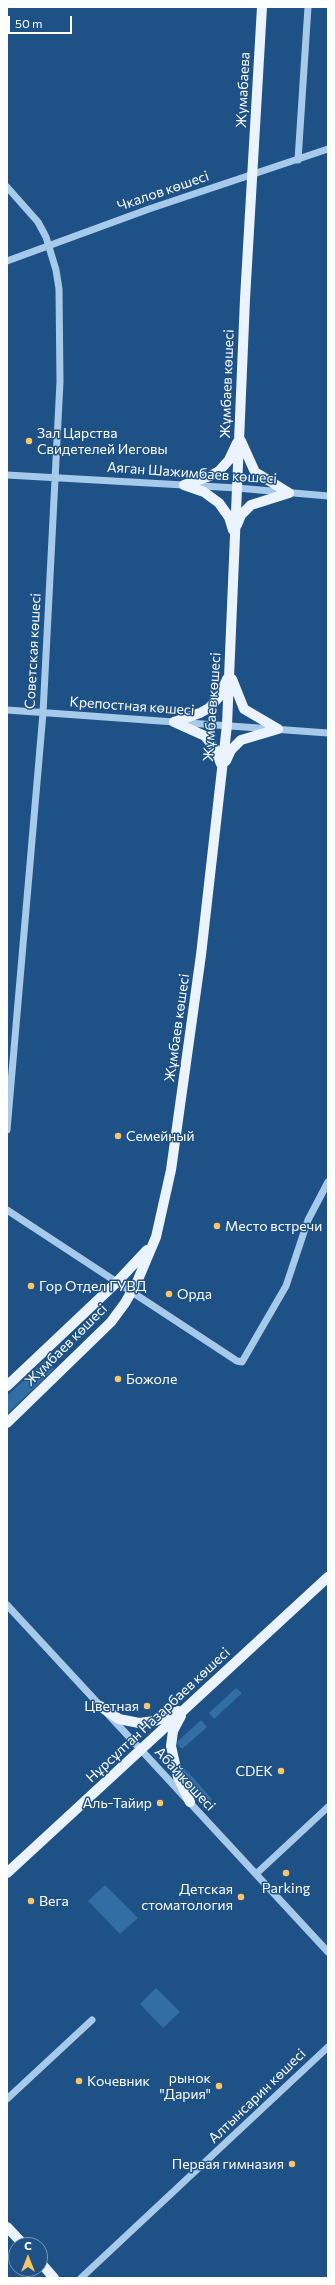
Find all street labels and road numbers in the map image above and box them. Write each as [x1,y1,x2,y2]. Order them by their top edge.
street label: Жумабаева [233,52,253,128]
street label: Чкалов көшесі [115,167,211,215]
street label: Жұмбаев көшесі [217,329,237,439]
street label: Аяган Шажимбаев көшесі [106,459,278,487]
street label: Советская көшесі [22,593,44,709]
street label: Жұмбаев көшесі [200,652,224,762]
street label: Крепостная көшесі [69,693,195,719]
street label: Жұмбаев көшесі [161,973,193,1083]
street label: Жұмбаев көшесі [21,1300,111,1390]
street label: Нұрсұлтан Назарбаев көшесі [83,1644,233,1786]
street label: Абай көшесі [151,1744,219,1814]
street label: Алтынсарин көшесі [205,2045,309,2147]

